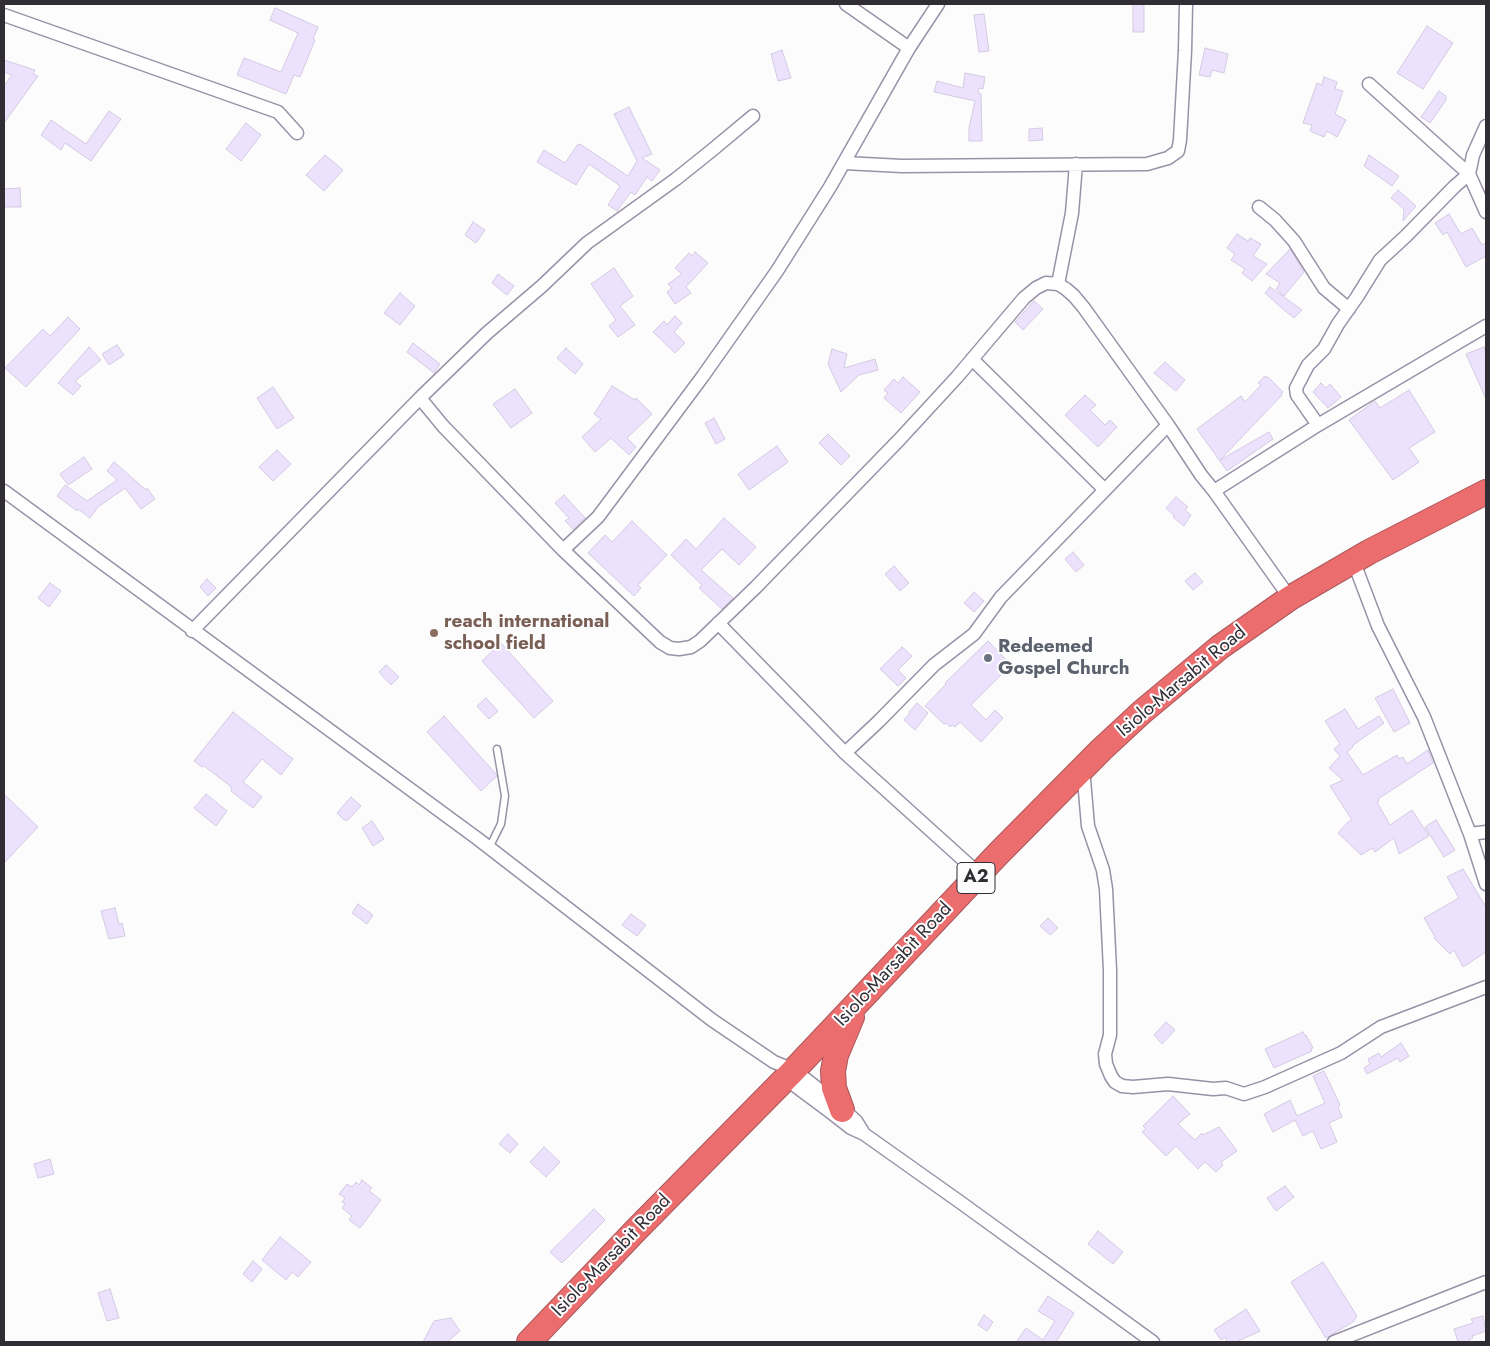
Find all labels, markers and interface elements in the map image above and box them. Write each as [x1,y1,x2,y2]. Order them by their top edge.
place label: reach international school field [444,611,609,655]
street label: Isiolo-Marsabit Road [1113,621,1251,743]
marker: reach international school field [428,627,440,639]
place label: Redeemed Gospel Church [998,636,1130,680]
marker: Redeemed Gospel Church [982,652,994,664]
road number: A2 [957,862,995,894]
street label: Isiolo-Marsabit Road [831,898,957,1032]
street label: Isiolo-Marsabit Road [548,1190,676,1322]

